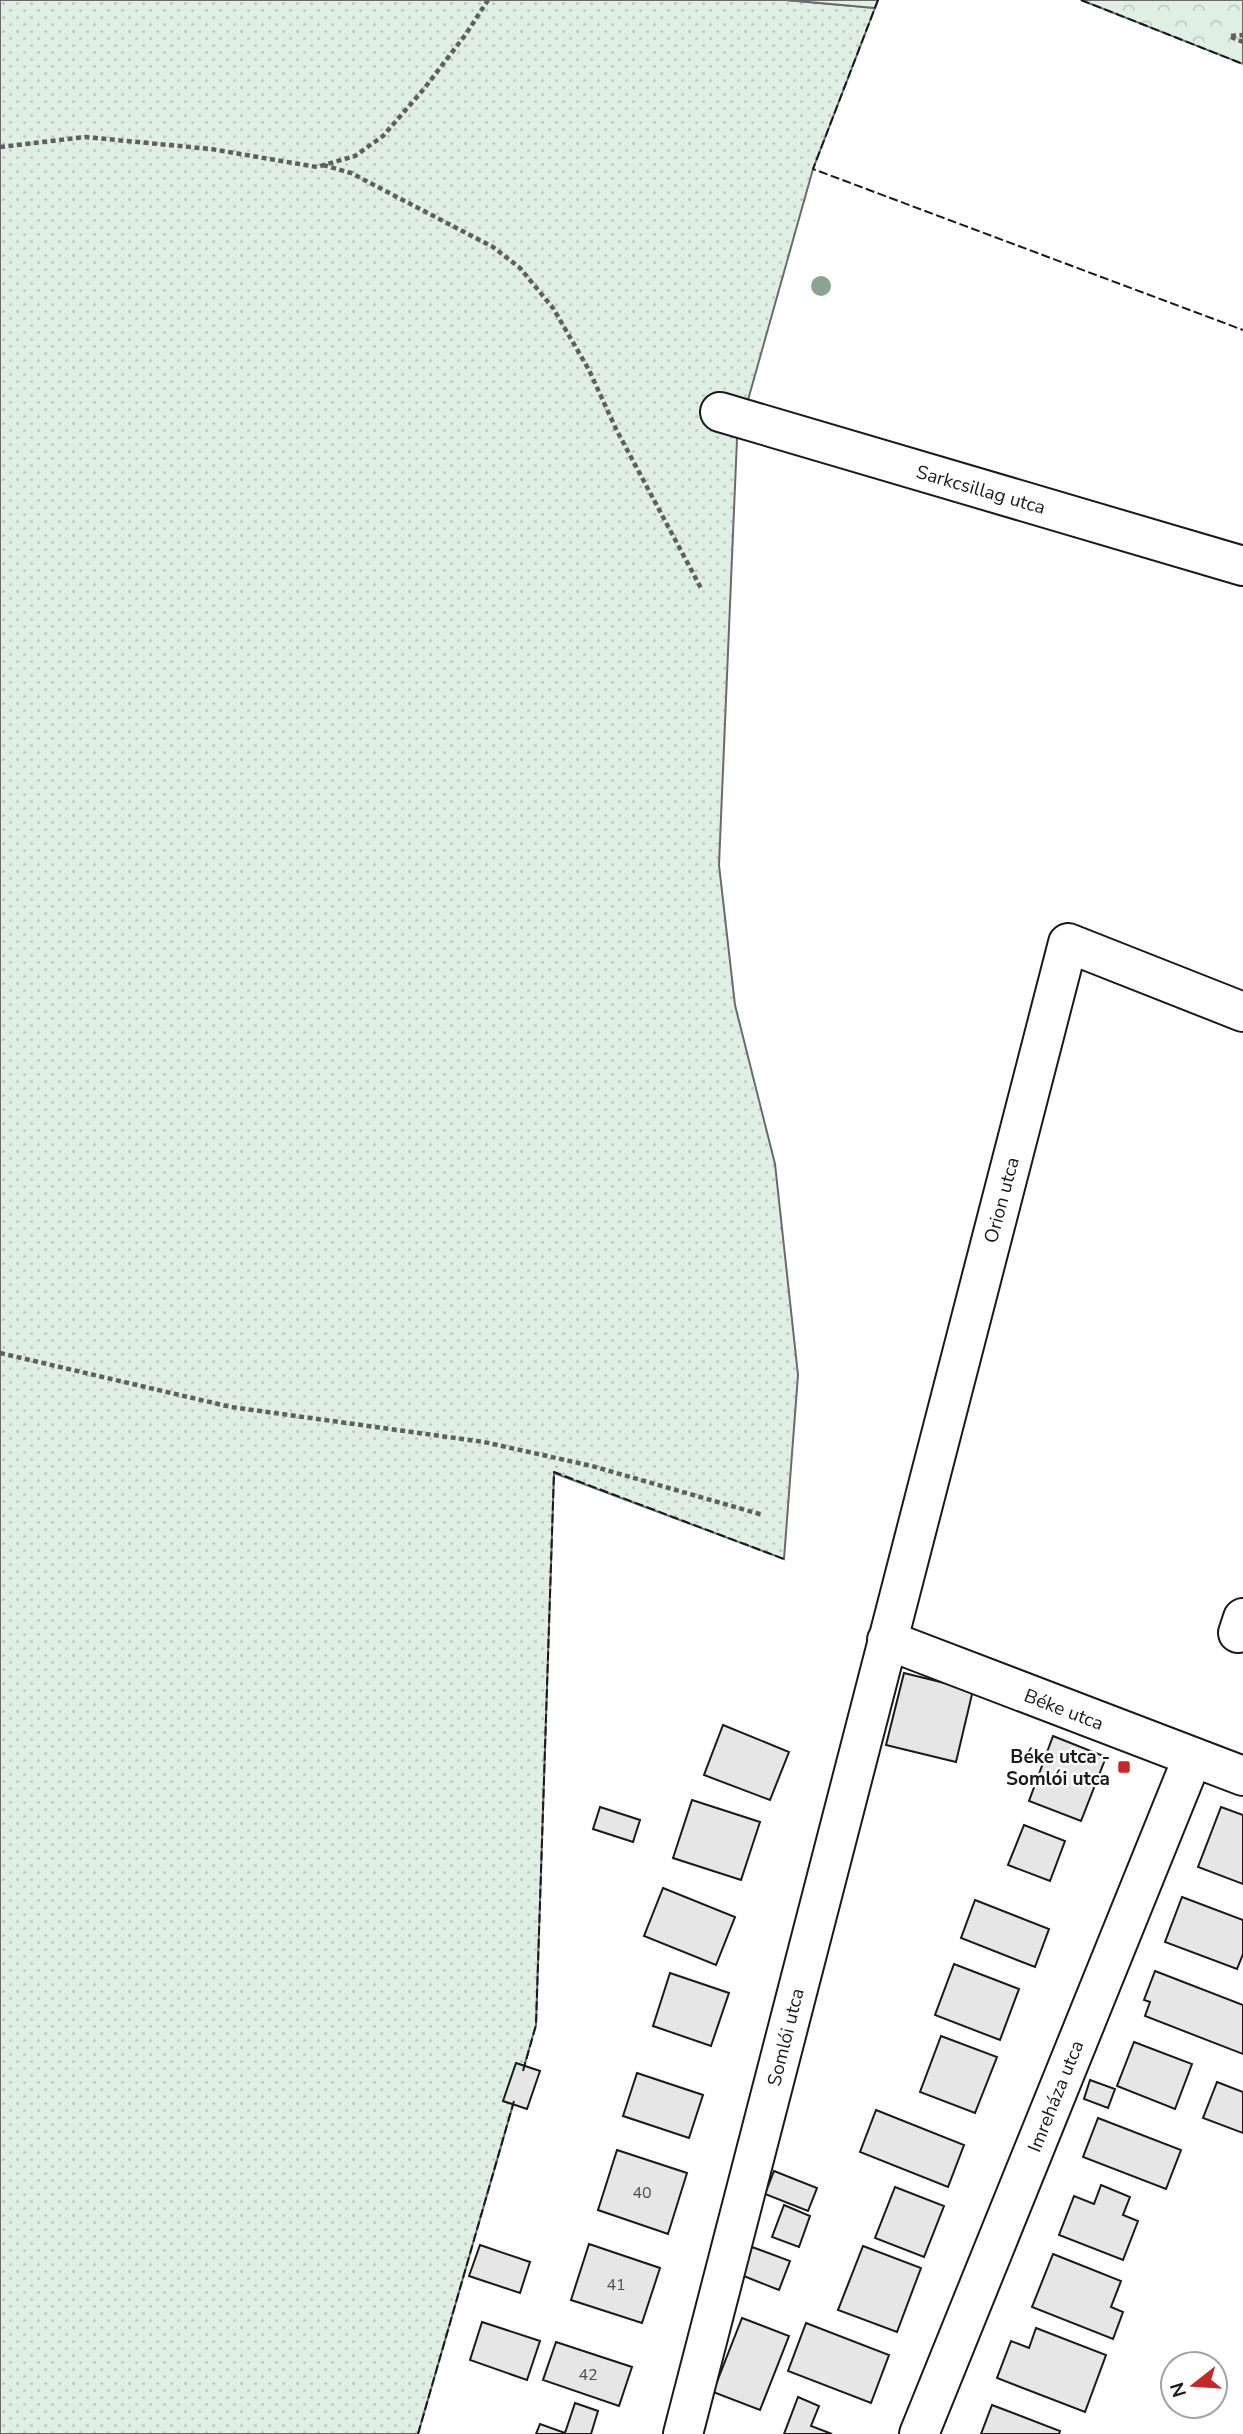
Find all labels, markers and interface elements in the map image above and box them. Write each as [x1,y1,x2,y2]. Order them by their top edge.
street label: Sarkcsillag utca [913,459,1048,521]
street label: Orion utca [978,1154,1026,1246]
street label: Béke utca [1020,1683,1107,1737]
place label: Béke utca - Somlói utca [1006,1744,1110,1792]
marker: Béke utca - Somlói utca [1116,1759,1132,1775]
street label: Somlói utca [761,1986,811,2089]
street label: Imreháza utca [1022,2037,1090,2156]
house number: 40 [632,2182,652,2204]
house number: 41 [606,2274,626,2296]
north arrow [1159,2350,1229,2420]
house number: 42 [578,2364,598,2386]
text: N [1164,2379,1193,2400]

